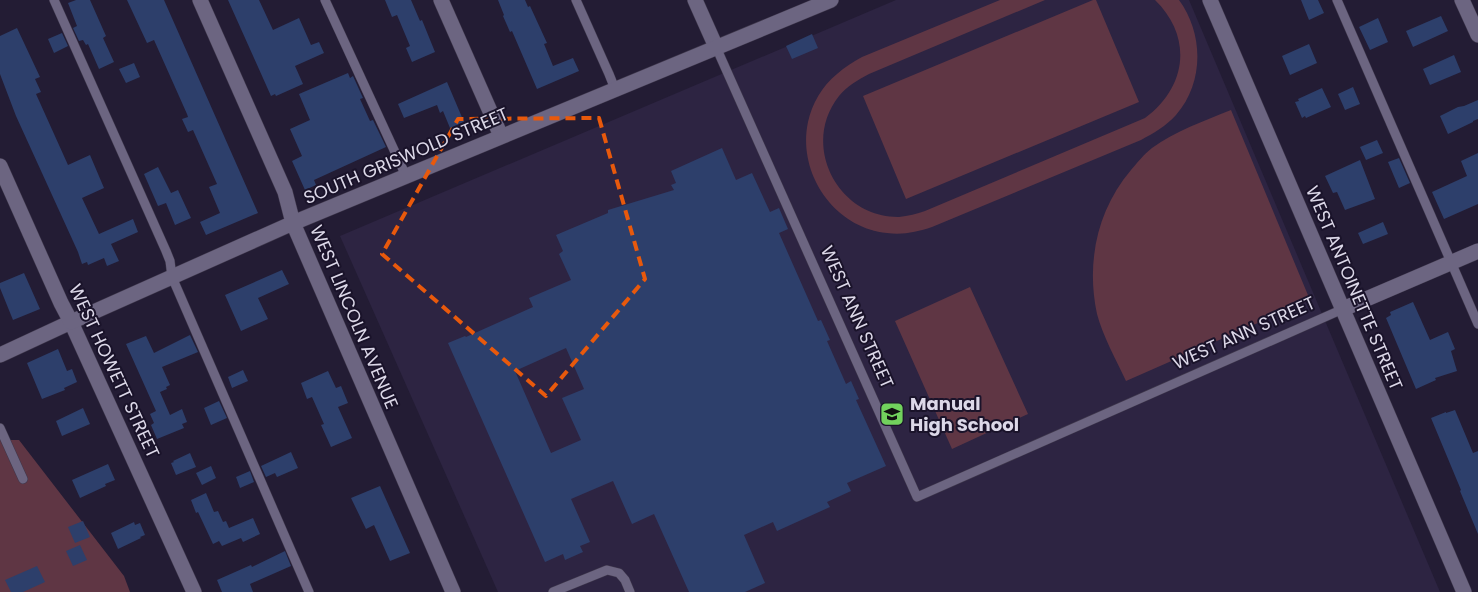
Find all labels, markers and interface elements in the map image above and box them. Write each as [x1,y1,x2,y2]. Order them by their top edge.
street label: SOUTH GRISWOLD STREET [300,101,512,210]
street label: WEST ANTOINETTE STREET [1300,182,1409,394]
street label: WEST LINCOLN AVENUE [304,221,405,413]
street label: WEST ANN STREET [815,242,900,392]
street label: WEST HOWETT STREET [63,280,166,462]
street label: WEST ANN STREET [1169,290,1319,375]
place label: Manual High School [910,391,1019,437]
school or university icon: Manual High School [879,401,905,427]

